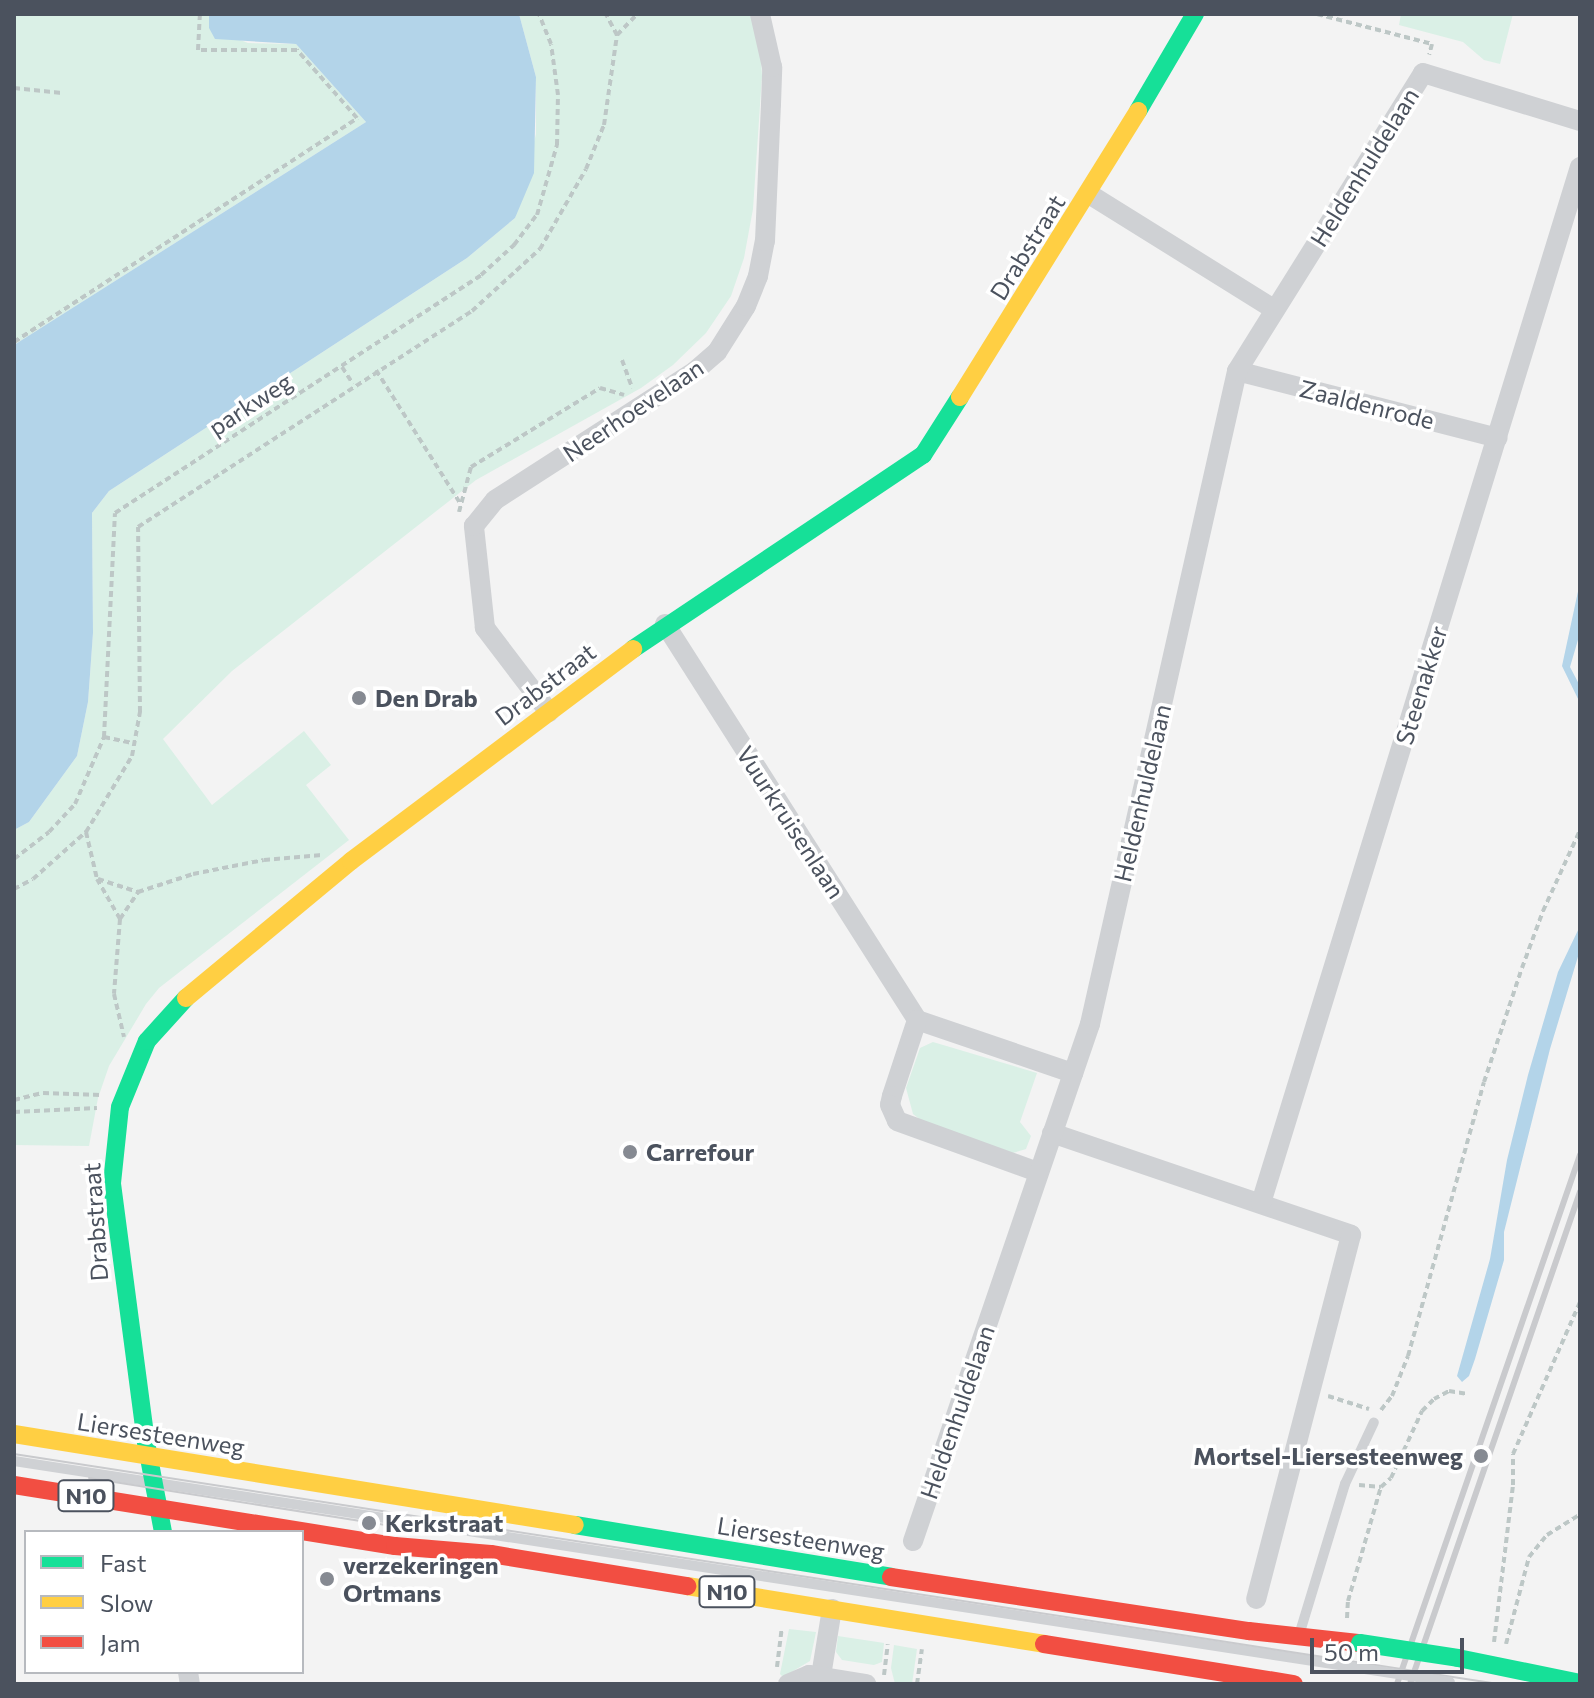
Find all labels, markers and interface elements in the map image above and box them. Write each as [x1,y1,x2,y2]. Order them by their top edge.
street label: Heldenhuldelaan [1304,82,1424,252]
street label: Drabstraat [983,189,1071,305]
street label: Neerhoevelaan [557,353,709,467]
street label: parkweg [203,366,297,442]
street label: Zaaldenrode [1297,373,1437,435]
street label: Steenakker [1389,622,1453,748]
street label: Drabstraat [489,637,601,731]
place label: Den Drab [375,684,478,712]
marker: Den Drab [350,689,368,707]
street label: Heldenhuldelaan [1108,701,1176,885]
street label: Vuurkruisenlaan [731,740,851,904]
place label: Carrefour [646,1138,754,1166]
marker: Carrefour [621,1143,639,1161]
street label: Drabstraat [77,1162,113,1282]
street label: Heldenhuldelaan [914,1321,1000,1503]
street label: Liersesteenweg [75,1407,247,1461]
place label: Mortsel-Liersesteenweg [1193,1442,1463,1470]
marker: Mortsel-Liersesteenweg [1470,1445,1492,1467]
road number: N10 [56,1478,116,1514]
place label: Kerkstraat [385,1509,503,1537]
street label: Liersesteenweg [715,1511,887,1565]
marker: Kerkstraat [360,1514,378,1532]
legend [24,1530,304,1674]
text: Fast [100,1548,147,1577]
place label: verzekeringen Ortmans [343,1551,499,1607]
marker: verzekeringen Ortmans [318,1570,336,1588]
road number: N10 [697,1574,757,1610]
text: Slow [100,1588,153,1617]
scale bar [1314,1622,1468,1672]
text: Jam [100,1628,140,1657]
text: 50 m [1324,1637,1379,1666]

